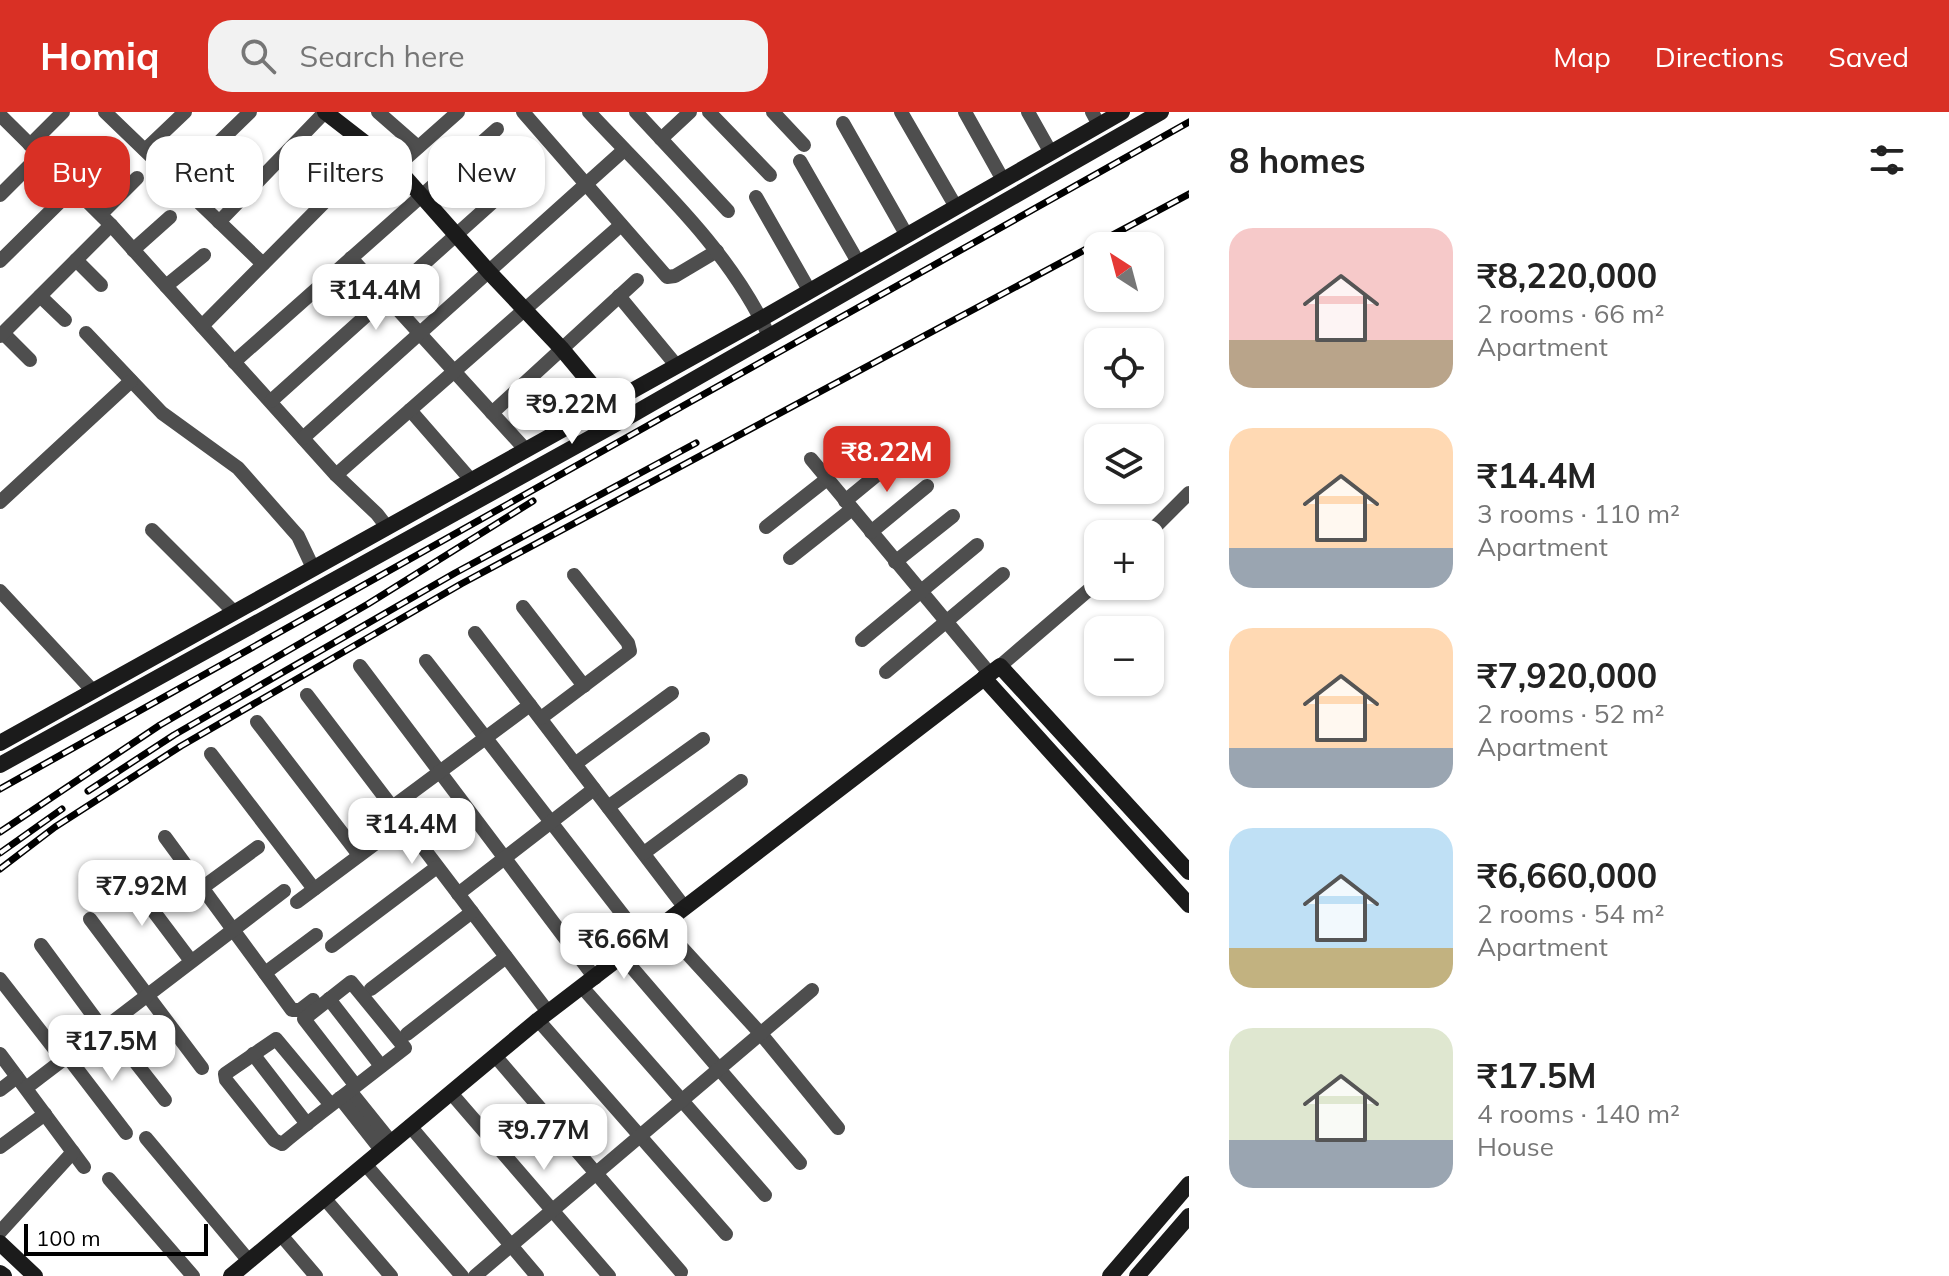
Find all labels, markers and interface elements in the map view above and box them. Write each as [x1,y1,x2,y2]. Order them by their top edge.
search box [208,20,768,92]
text: Homiq [40,32,160,80]
icon: search [236,34,280,78]
text: Search here [300,37,464,75]
text: Map [1553,39,1611,74]
text: Directions [1655,39,1784,74]
text: Saved [1828,39,1909,74]
chip: Buy [24,136,130,208]
chip: Rent [146,136,263,208]
chip: Filters [279,136,412,208]
chip: New [428,136,545,208]
icon: filters [1865,138,1909,182]
text: 8 homes [1229,139,1366,182]
north arrow [1084,232,1164,312]
map controls [1084,232,1164,696]
text: ₹8,220,000 [1477,254,1657,297]
icon: home [1293,260,1389,356]
pin: ₹14.4M [311,264,441,332]
text: ₹14.4M [330,273,422,306]
text: 2 rooms · 66 m² [1477,297,1664,330]
button: locate [1084,328,1164,408]
text: Apartment [1477,330,1608,363]
pin: ₹9.22M [507,378,637,446]
text: ₹9.22M [526,387,618,420]
button: layers [1084,424,1164,504]
pin: ₹8.22M [822,426,952,494]
text: ₹8.22M [841,435,933,468]
text: ₹14.4M [1477,454,1597,497]
icon: home [1293,460,1389,556]
text: 3 rooms · 110 m² [1477,497,1680,530]
button: + [1084,520,1164,600]
text: Apartment [1477,530,1608,563]
button: − [1084,616,1164,696]
text: ₹7,920,000 [1477,654,1657,697]
icon: home [1293,660,1389,756]
text: 2 rooms · 52 m² [1477,697,1664,730]
text: Apartment [1477,730,1608,763]
pin: ₹14.4M [347,798,477,866]
text: ₹14.4M [366,807,458,840]
text: ₹6,660,000 [1477,854,1657,897]
pin: ₹7.92M [77,860,207,928]
icon: home [1293,860,1389,956]
text: ₹7.92M [96,869,188,902]
text: 2 rooms · 54 m² [1477,897,1664,930]
pin: ₹6.66M [559,913,689,981]
text: ₹6.66M [578,922,670,955]
text: Apartment [1477,930,1608,963]
pin: ₹17.5M [47,1015,177,1083]
text: ₹17.5M [66,1024,158,1057]
text: ₹17.5M [1477,1054,1597,1097]
icon: home [1293,1060,1389,1156]
text: 4 rooms · 140 m² [1477,1097,1680,1130]
pin: ₹9.77M [479,1104,609,1172]
text: ₹9.77M [498,1113,590,1146]
text: House [1477,1130,1554,1163]
scale bar [24,1220,208,1256]
text: 100 m [36,1224,101,1252]

